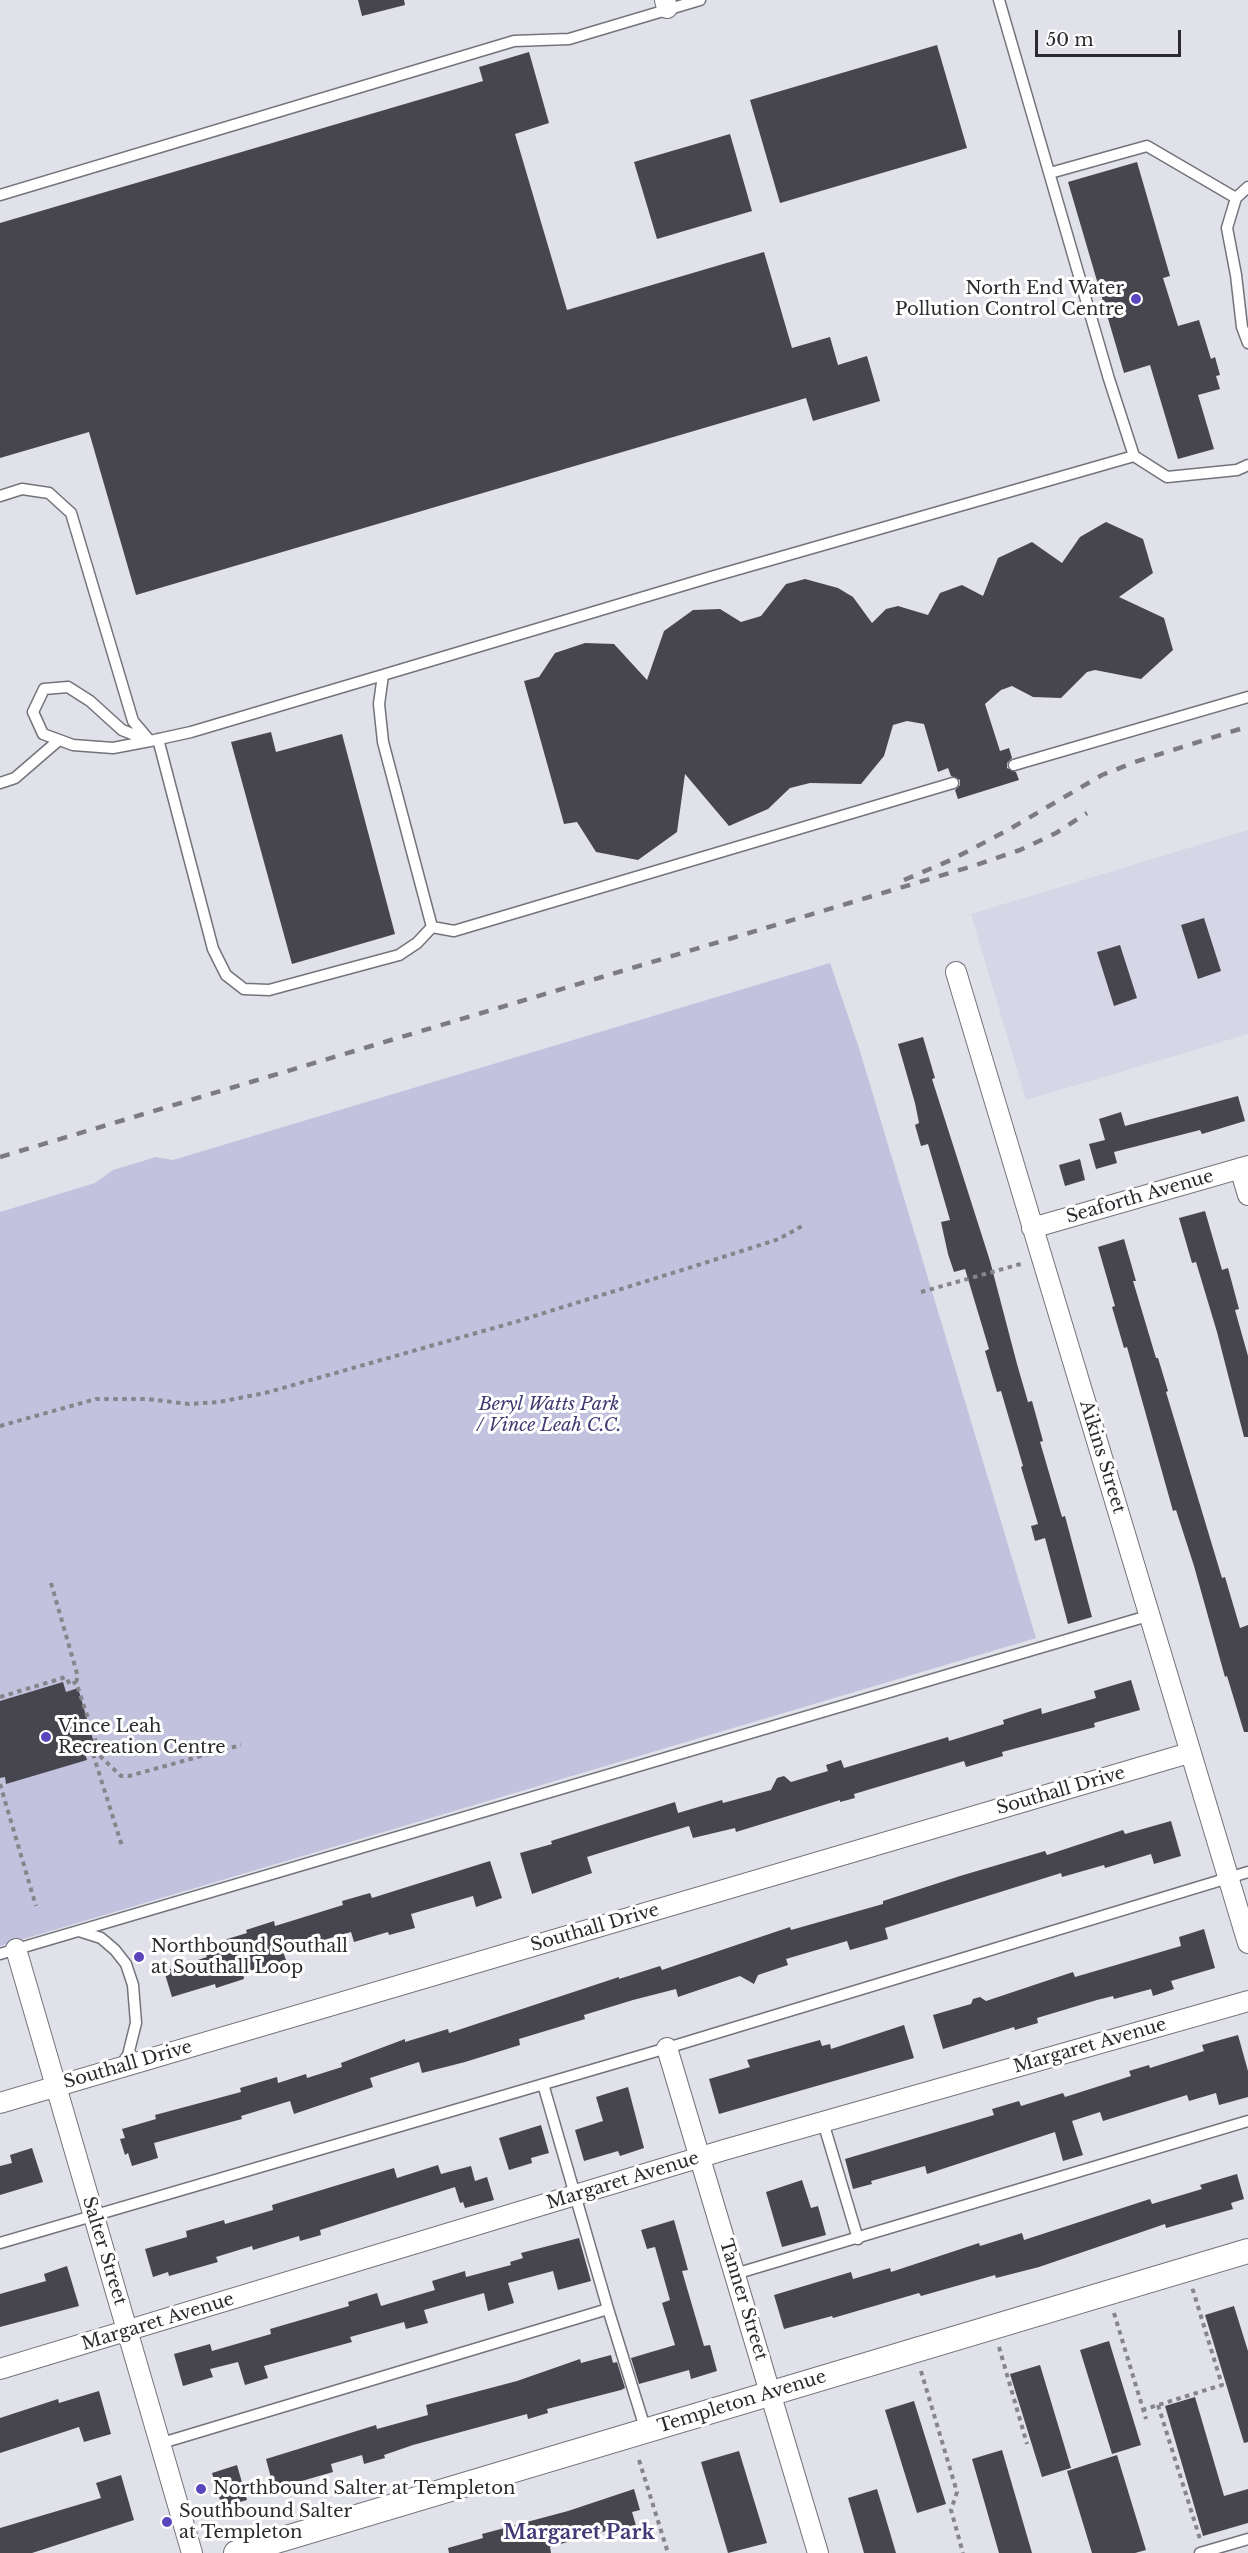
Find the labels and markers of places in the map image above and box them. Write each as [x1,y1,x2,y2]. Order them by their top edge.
place label: North End Water Pollution Control Centre [895,278,1124,320]
marker: North End Water Pollution Control Centre [1129,292,1143,306]
place label: Vince Leah Recreation Centre [58,1716,226,1758]
marker: Vince Leah Recreation Centre [39,1730,53,1744]
place label: Northbound Southall at Southall Loop [151,1936,348,1978]
marker: Northbound Southall at Southall Loop [132,1950,146,1964]
place label: Northbound Salter at Templeton [213,2478,515,2500]
marker: Northbound Salter at Templeton [194,2482,208,2496]
place label: Southbound Salter at Templeton [179,2501,352,2544]
marker: Southbound Salter at Templeton [160,2515,174,2529]

